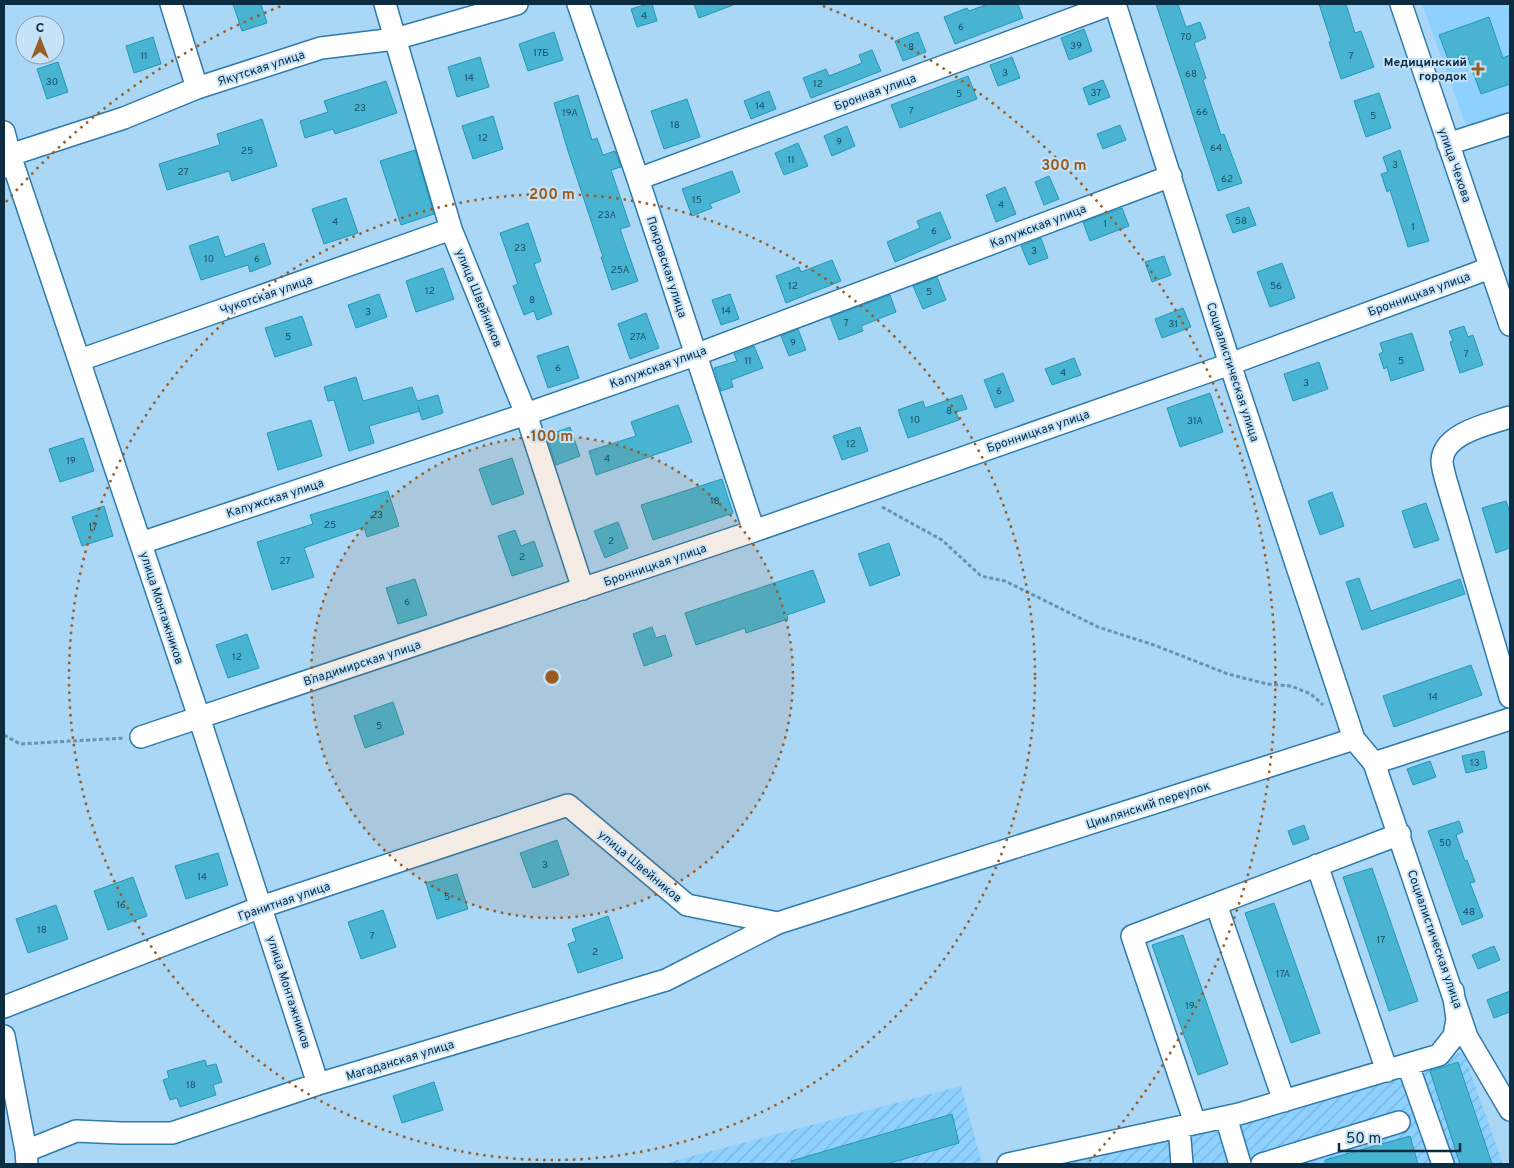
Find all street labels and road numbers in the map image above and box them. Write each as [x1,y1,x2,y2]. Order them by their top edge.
street label: Якутская улица [216,47,307,91]
street label: Бронная улица [832,71,919,115]
street label: улица Чехова [1434,126,1474,205]
street label: Калужская улица [988,201,1089,253]
street label: Покровская улица [642,215,690,320]
street label: улица Швейников [451,247,505,350]
street label: Бронницкая улица [1366,269,1473,321]
street label: Чукотская улица [218,273,315,319]
street label: Социалистическая улица [1202,301,1262,444]
street label: Калужская улица [608,343,709,393]
street label: Бронницкая улица [985,407,1092,457]
street label: Калужская улица [225,476,326,522]
street label: Бронницкая улица [602,541,709,591]
street label: улица Монтажников [135,550,187,667]
street label: Владимирская улица [302,637,423,690]
street label: Цимлянский переулок [1084,778,1212,834]
street label: улица Швейников [594,827,685,907]
street label: Социалистическая улица [1403,868,1465,1011]
street label: Гранитная улица [236,879,333,925]
street label: улица Монтажников [262,934,314,1051]
street label: Магаданская улица [344,1037,456,1085]

